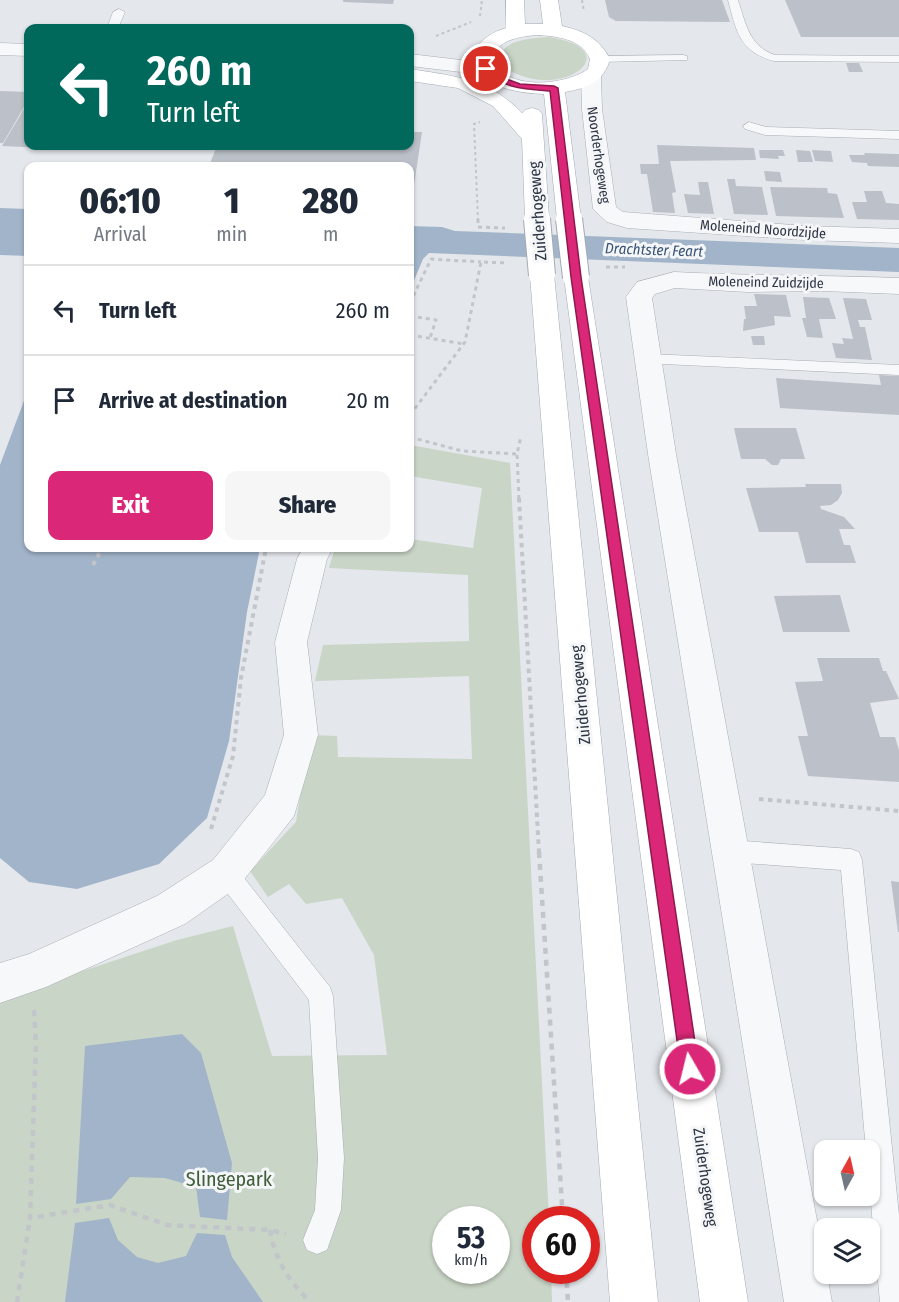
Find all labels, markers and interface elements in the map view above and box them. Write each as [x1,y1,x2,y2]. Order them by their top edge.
pin [460,43,511,94]
text: 260 m [147,46,252,96]
icon: left [48,48,126,126]
icon: arrive [469,52,502,85]
text: Turn left [147,97,240,129]
street label: Noorderhogeweg [583,106,614,205]
street label: Zuiderhogeweg [525,160,550,261]
text: 06:10 [79,179,161,223]
text: 1 [224,179,240,223]
text: 280 [303,179,359,223]
street label: Moleneind Noordzijde [699,217,827,242]
text: Arrival [94,222,147,246]
text: min [216,222,247,246]
text: m [323,222,338,246]
water label: Drachtster Feart [605,239,703,261]
street label: Moleneind Zuidzijde [708,273,824,292]
icon: left [48,294,81,327]
text: Turn left [99,297,177,324]
text: 260 m [336,297,390,324]
icon: arrive [48,384,81,417]
text: Arrive at destination [99,387,287,414]
text: 20 m [347,387,390,414]
button: Exit [48,471,213,540]
button: Share [225,471,390,540]
street label: Zuiderhogeweg [567,644,594,745]
position arrow [658,1037,722,1101]
street label: Zuiderhogeweg [689,1126,722,1228]
north arrow [814,1140,880,1206]
map controls [814,1140,880,1284]
park label: Slingepark [186,1167,273,1191]
speed limit sign: 60 [522,1206,600,1284]
button: layers [814,1218,880,1284]
text: 53 [457,1220,485,1256]
text: km/h [454,1251,488,1269]

